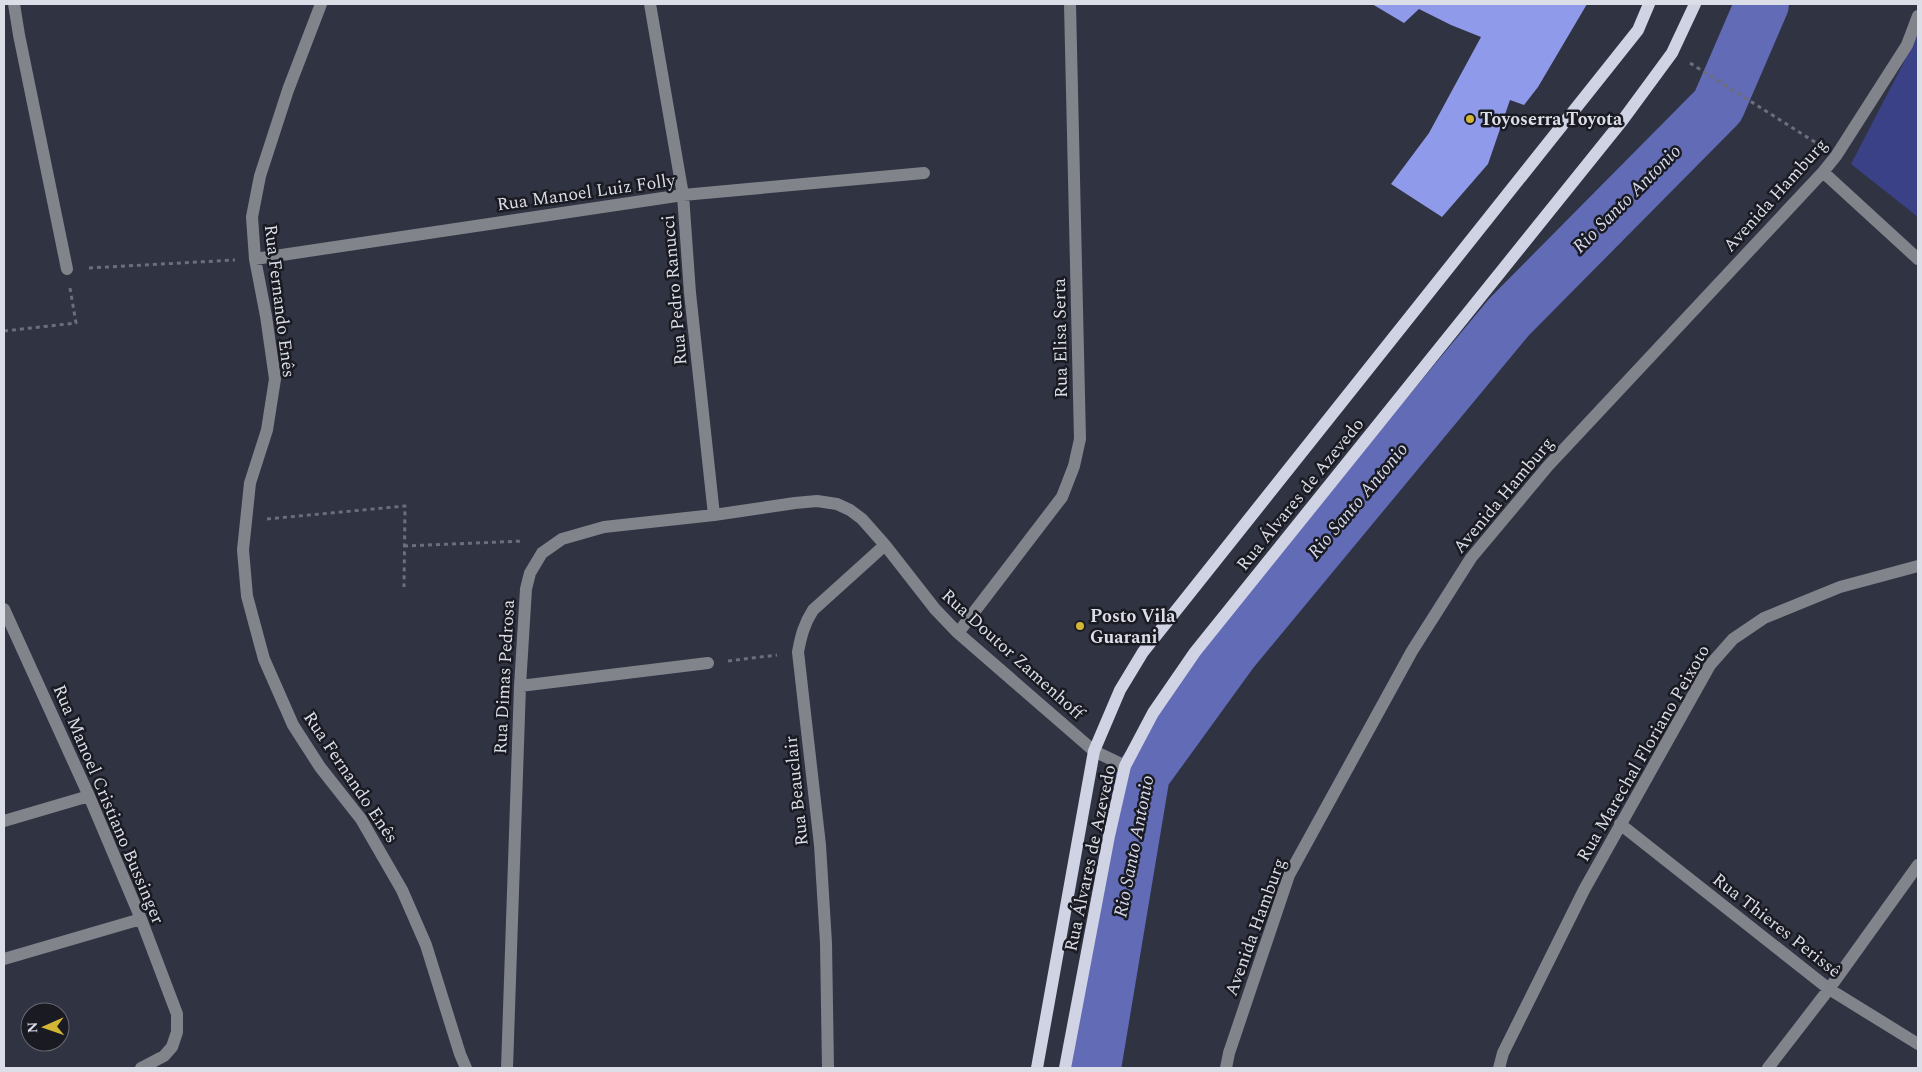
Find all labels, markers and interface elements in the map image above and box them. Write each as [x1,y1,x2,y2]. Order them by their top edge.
place label: Toyoserra Toyota [1480,106,1623,133]
marker: Toyoserra Toyota [1464,113,1476,125]
street label: Avenida Hamburg [1717,132,1834,258]
water label: Rio Santo Antonio [1566,138,1688,260]
street label: Rua Manoel Luiz Folly [495,166,678,218]
street label: Rua Pedro Ranucci [654,214,695,366]
street label: Rua Fernando Enês [257,223,302,379]
street label: Rua Elisa Serta [1046,278,1075,398]
street label: Rua Álvares de Azevedo [1230,412,1371,577]
street label: Avenida Hamburg [1446,431,1560,560]
water label: Rio Santo Antonio [1301,436,1416,566]
street label: Rua Doutor Zamenhoff [935,583,1091,727]
street label: Rua Dimas Pedrosa [487,599,522,755]
place label: Posto Vila Guarani [1090,603,1176,651]
marker: Posto Vila Guarani [1074,620,1086,632]
street label: Rua Marechal Floriano Peixoto [1570,640,1717,867]
street label: Rua Manoel Cristiano Bussinger [46,680,171,928]
street label: Rua Fernando Enês [296,706,405,849]
street label: Rua Beauclair [777,735,816,847]
street label: Rua Álvares de Azevedo [1058,762,1123,954]
water label: Rio Santo Antonio [1106,773,1162,920]
street label: Avenida Hamburg [1218,854,1293,1000]
street label: Rua Thieres Perissê [1707,866,1847,984]
north arrow [20,1002,70,1052]
text: N [22,1021,43,1034]

